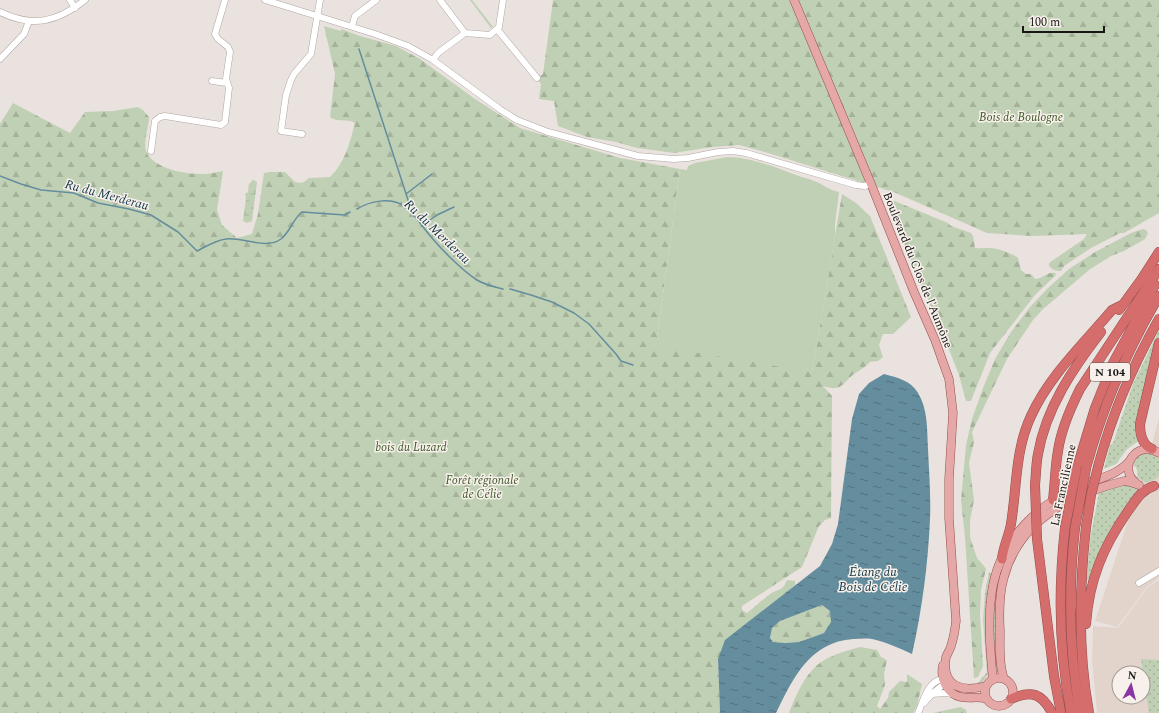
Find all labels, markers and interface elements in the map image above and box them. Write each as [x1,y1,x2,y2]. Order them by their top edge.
scale bar [1023,8,1104,34]
text: 100 m [1029,13,1060,32]
park label: Bois de Boulogne [979,108,1063,127]
water label: Ru du Merderau [63,174,151,216]
street label: Boulevard du Clos de l'Aumône [877,189,958,351]
water label: Ru du Merderau [399,195,475,269]
road number: N 104 [1090,363,1130,381]
park label: bois du Luzard [375,438,447,457]
street label: La Francilienne [1046,442,1082,528]
park label: Forêt régionale de Célie [445,471,519,504]
water label: Étang du Bois de Célie [838,562,908,597]
north arrow [1111,665,1151,705]
text: N [1127,667,1138,685]

